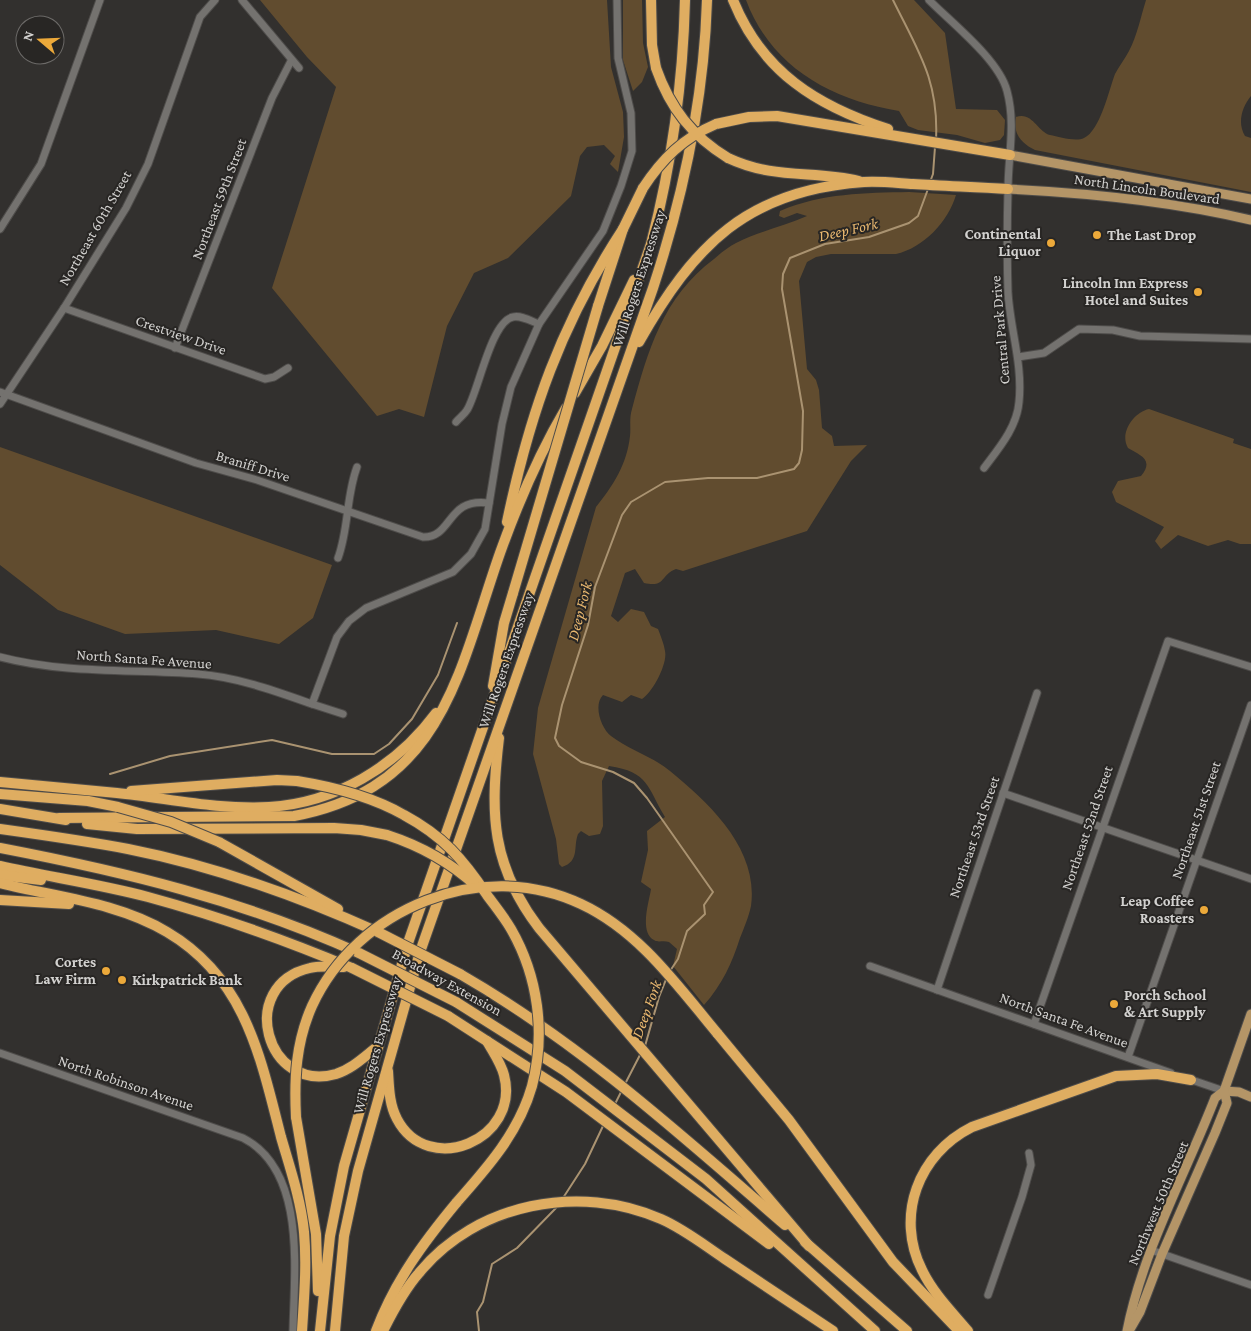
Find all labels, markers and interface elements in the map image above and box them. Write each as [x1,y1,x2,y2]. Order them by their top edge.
north arrow [15,15,65,65]
text: N [19,28,37,43]
street label: Northeast 59th Street [189,135,250,262]
street label: Northeast 60th Street [56,167,135,288]
street label: North Lincoln Boulevard [1073,171,1221,207]
street label: Will Rogers Expressway [609,208,670,348]
water label: Deep Fork [817,214,881,246]
place label: Continental Liquor [965,226,1042,259]
place label: The Last Drop [1107,227,1196,243]
marker: The Last Drop [1091,229,1103,241]
marker: Continental Liquor [1045,237,1057,249]
street label: Central Park Drive [987,275,1013,385]
place label: Lincoln Inn Express Hotel and Suites [1063,275,1188,308]
marker: Lincoln Inn Express Hotel and Suites [1192,286,1204,298]
street label: Crestview Drive [133,312,229,358]
street label: Braniff Drive [214,447,292,485]
water label: Deep Fork [564,579,596,643]
street label: Will Rogers Expressway [475,590,538,730]
street label: North Santa Fe Avenue [76,646,213,672]
street label: Northeast 51st Street [1168,758,1224,881]
street label: Northeast 52nd Street [1058,763,1116,892]
street label: Northeast 53rd Street [946,773,1003,900]
place label: Leap Coffee Roasters [1120,893,1194,926]
marker: Leap Coffee Roasters [1198,904,1210,916]
street label: Broadway Extension [389,945,505,1020]
place label: Cortes Law Firm [35,954,96,987]
marker: Cortes Law Firm [100,965,112,977]
place label: Kirkpatrick Bank [132,972,243,988]
marker: Kirkpatrick Bank [116,974,128,986]
street label: Will Rogers Expressway [350,974,405,1116]
water label: Deep Fork [628,977,666,1041]
place label: Porch School & Art Supply [1124,987,1207,1020]
street label: North Santa Fe Avenue [998,989,1131,1051]
marker: Porch School & Art Supply [1108,998,1120,1010]
street label: North Robinson Avenue [56,1052,196,1114]
street label: Northwest 50th Street [1125,1138,1192,1267]

